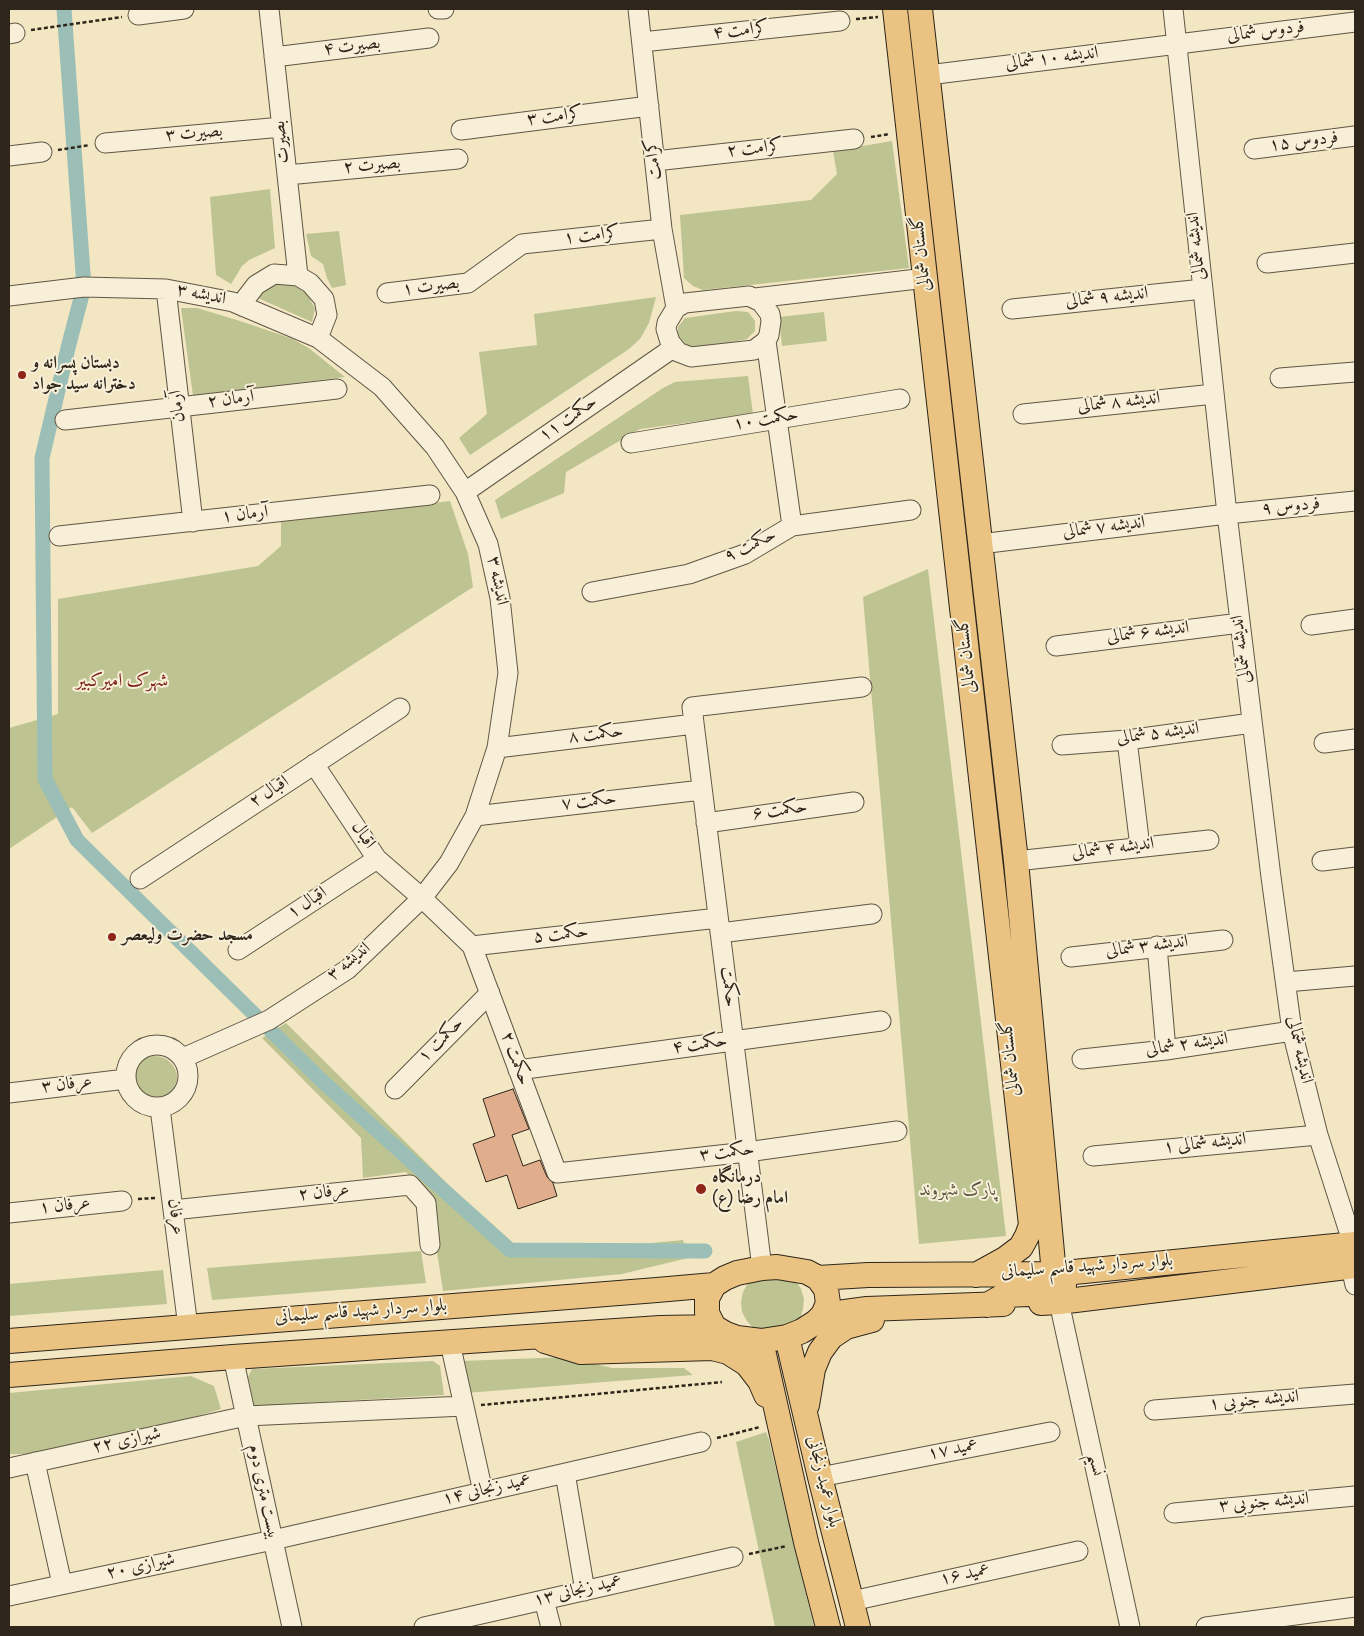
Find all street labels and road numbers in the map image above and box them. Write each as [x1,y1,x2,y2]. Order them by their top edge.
street label: کرامت ۴ [712,18,770,46]
street label: فردوس شمالی [1226,18,1306,48]
street label: بصیرت ۴ [322,34,382,62]
street label: اندیشه ۱۰ شمالی [1004,44,1100,76]
street label: کرامت ۳ [526,104,584,132]
street label: بصیرت [270,120,296,164]
street label: بصیرت ۳ [165,122,223,148]
street label: فردوس ۱۵ [1268,128,1340,158]
street label: کرامت ۲ [726,136,784,164]
street label: کرامت [642,137,668,181]
street label: بصیرت ۲ [343,154,401,180]
street label: اندیشه شمالی [1184,211,1212,281]
street label: گلستان شمالی [908,214,938,292]
street label: کرامت ۱ [563,223,621,251]
street label: بصیرت ۱ [401,274,461,302]
street label: اندیشه ۳ [175,281,227,311]
street label: اندیشه ۹ شمالی [1065,284,1149,314]
street label: آرمان ۲ [206,387,256,415]
street label: آرمان [166,389,192,423]
street label: اندیشه ۸ شمالی [1077,389,1161,419]
street label: حکمت ۱۱ [536,392,602,448]
street label: حکمت ۱۰ [732,405,800,437]
street label: فردوس ۹ [1261,494,1321,522]
street label: آرمان ۱ [221,503,269,529]
street label: اندیشه ۷ شمالی [1061,513,1147,545]
street label: حکمت ۹ [721,525,781,569]
street label: اندیشه ۳ [481,555,511,607]
street label: اندیشه شمالی [1228,614,1258,684]
street label: گلستان شمالی [953,616,983,694]
street label: اندیشه ۶ شمالی [1105,618,1191,650]
street label: اندیشه ۵ شمالی [1115,719,1201,751]
street label: حکمت ۸ [567,722,625,750]
street label: اقبال ۲ [246,772,294,814]
street label: حکمت ۷ [560,789,618,817]
street label: حکمت ۶ [751,797,809,827]
street label: اقبال [345,818,379,854]
street label: اندیشه ۴ شمالی [1070,834,1156,866]
street label: اقبال ۱ [284,883,332,925]
street label: حکمت ۵ [532,922,590,950]
street label: اندیشه ۳ شمالی [1104,932,1190,964]
street label: اندیشه ۳ [324,939,376,987]
street label: حکمت [714,965,740,1009]
street label: حکمت ۱ [415,1014,469,1068]
street label: اندیشه شمالی [1280,1014,1316,1086]
street label: گلستان شمالی [997,1019,1027,1097]
street label: حکمت ۲ [494,1029,534,1089]
street label: اندیشه ۲ شمالی [1144,1030,1230,1062]
street label: حکمت ۴ [671,1031,729,1061]
street label: عرفان ۳ [40,1072,94,1100]
street label: اندیشه شمالی ۱ [1163,1130,1247,1160]
street label: حکمت ۳ [698,1140,756,1168]
street label: عرفان ۲ [297,1181,351,1207]
street label: عرفان ۱ [38,1194,92,1220]
street label: عرفان [161,1197,187,1237]
street label: بلوار سردار شهید قاسم سلیمانی [1000,1251,1174,1285]
street label: بلوار سردار شهید قاسم سلیمانی [274,1296,448,1330]
street label: اندیشه جنوبی ۱ [1208,1387,1300,1417]
street label: شیرازی ۲۲ [91,1424,163,1460]
street label: بلوار عمید زنجانی [800,1434,844,1530]
street label: عمید ۱۷ [926,1436,980,1466]
street label: بیست متری دوم [241,1443,283,1541]
street label: نسیم [1081,1452,1107,1478]
street label: عمید زنجانی ۱۴ [441,1470,533,1512]
street label: اندیشه جنوبی ۳ [1218,1489,1310,1519]
street label: شیرازی ۲۰ [105,1550,177,1586]
street label: عمید ۱۶ [938,1560,992,1592]
street label: عمید زنجانی ۱۳ [532,1571,624,1613]

